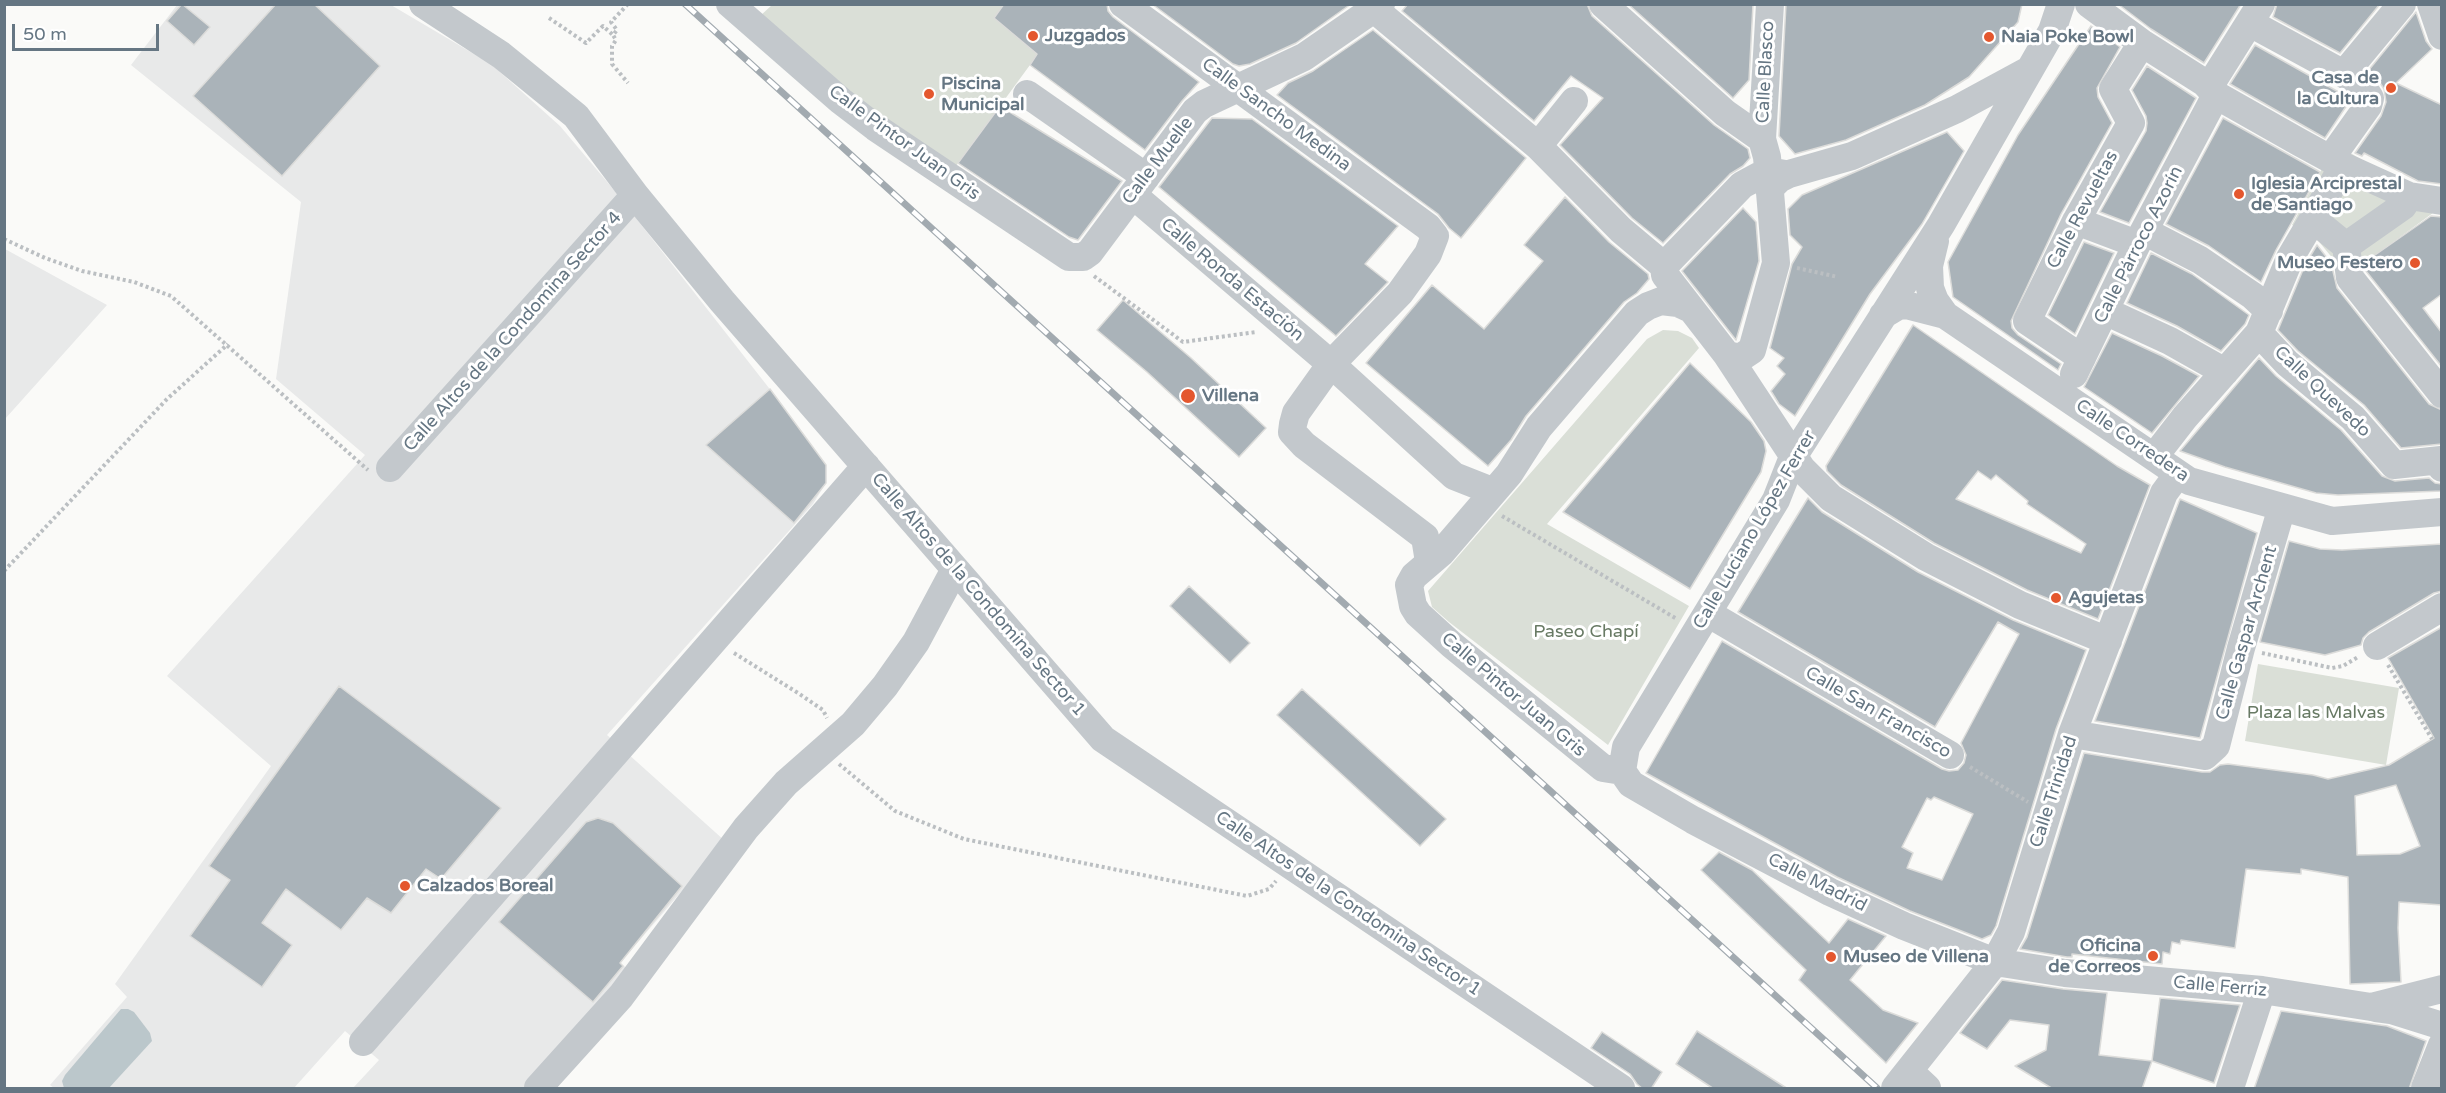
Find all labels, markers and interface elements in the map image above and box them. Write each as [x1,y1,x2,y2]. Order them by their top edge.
scale bar [15,12,162,50]
street label: Calle Blasco [1753,20,1779,124]
text: 50 m [23,23,67,45]
place label: Juzgados [1045,25,1126,47]
place label: Naia Poke Bowl [2001,26,2134,48]
marker: Juzgados [1026,29,1040,43]
marker: Naia Poke Bowl [1982,30,1996,44]
street label: Calle Sancho Medina [1197,54,1355,176]
place label: Casa de la Cultura [2297,67,2379,110]
place label: Piscina Municipal [941,73,1025,116]
street label: Calle Pintor Juan Gris [824,81,984,205]
marker: Casa de la Cultura [2384,81,2398,95]
marker: Piscina Municipal [922,87,936,101]
street label: Calle Muelle [1118,113,1198,209]
street label: Calle Revueltas [2043,147,2123,273]
street label: Calle Párroco Azorín [2090,163,2188,327]
place label: Iglesia Arciprestal de Santiago [2251,173,2402,216]
marker: Iglesia Arciprestal de Santiago [2232,187,2246,201]
street label: Calle Altos de la Condomina Sector 4 [399,208,627,456]
street label: Calle Ronda Estación [1156,214,1308,346]
place label: Museo Festero [2277,252,2403,274]
marker: Museo Festero [2408,256,2422,270]
street label: Calle Quevedo [2269,342,2375,442]
place label: Villena [1202,385,1259,407]
marker: Villena [1179,387,1197,405]
street label: Calle Corredera [2071,395,2193,487]
street label: Calle Luciano López Ferrer [1689,427,1821,633]
street label: Calle Altos de la Condomina Sector 1 [866,469,1090,721]
street label: Calle Gaspar Archent [2212,543,2282,723]
place label: Agujetas [2068,587,2144,609]
marker: Agujetas [2049,591,2063,605]
park label: Paseo Chapí [1533,621,1639,643]
street label: Calle Pintor Juan Gris [1436,628,1590,762]
street label: Calle San Francisco [1801,662,1955,764]
park label: Plaza las Malvas [2247,702,2385,724]
street label: Calle Trinidad [2026,734,2082,850]
street label: Calle Altos de la Condomina Sector 1 [1211,807,1485,1001]
street label: Calle Madrid [1764,849,1870,917]
place label: Calzados Boreal [417,875,554,897]
marker: Calzados Boreal [398,879,412,893]
place label: Oficina de Correos [2048,935,2141,978]
place label: Museo de Villena [1843,946,1989,968]
marker: Oficina de Correos [2146,949,2160,963]
marker: Museo de Villena [1824,950,1838,964]
street label: Calle Ferriz [2172,972,2268,1002]

